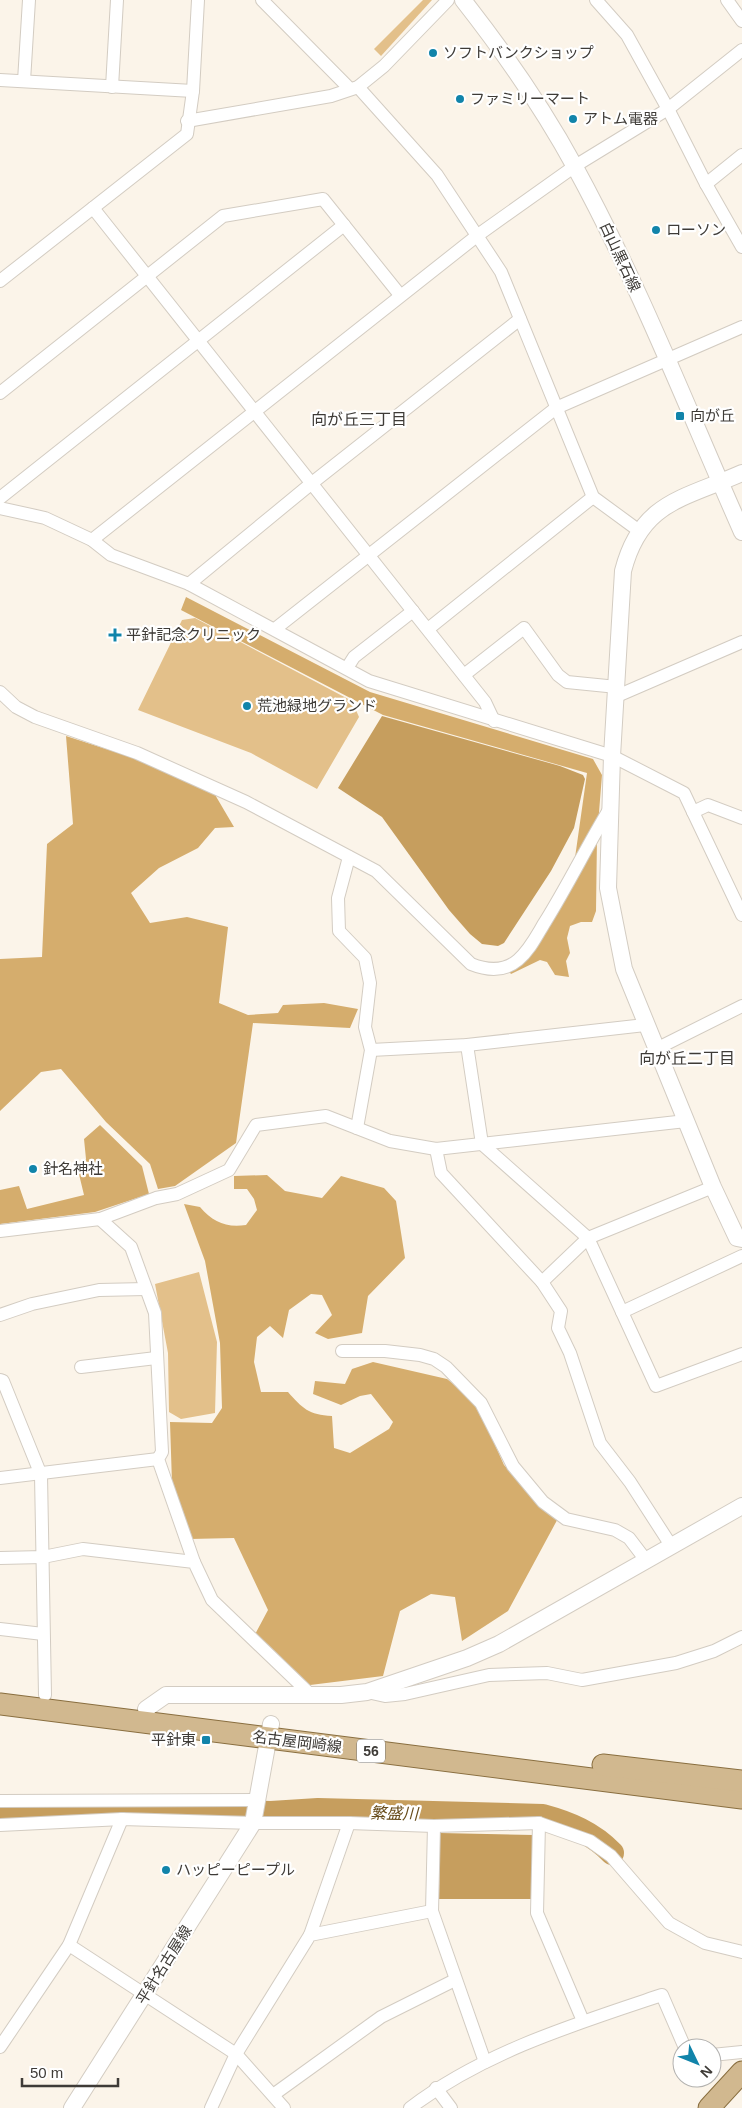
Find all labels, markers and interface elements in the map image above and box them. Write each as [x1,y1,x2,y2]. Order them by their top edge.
place label: ソフトバンクショップ [443,44,594,61]
marker: ソフトバンクショップ [427,47,439,59]
place label: ファミリーマート [470,90,590,107]
marker: ファミリーマート [454,93,466,105]
place label: アトム電器 [583,110,658,127]
marker: アトム電器 [567,113,579,125]
street label: 白山黒石線 [597,219,644,294]
place label: ローソン [666,221,726,238]
marker: ローソン [650,224,662,236]
place label: 向が丘 [690,407,735,424]
marker: 向が丘 [674,410,686,422]
district label: 向が丘三丁目 [311,411,407,428]
place label: 平針記念クリニック [126,626,261,643]
marker: 平針記念クリニック [108,628,122,642]
place label: 荒池緑地グランド [257,697,377,714]
marker: 荒池緑地グランド [241,700,253,712]
district label: 向が丘二丁目 [639,1050,735,1067]
place label: 針名神社 [43,1160,103,1177]
marker: 針名神社 [27,1163,39,1175]
street label: 名古屋岡崎線 [251,1728,343,1755]
place label: 平針東 [151,1731,196,1748]
marker: 平針東 [200,1734,212,1746]
road number: 56 [357,1740,385,1762]
water label: 繁盛川 [370,1805,420,1822]
place label: ハッピーピープル [176,1861,295,1878]
marker: ハッピーピープル [160,1864,172,1876]
street label: 平針名古屋線 [133,1922,195,2007]
north arrow [672,2038,722,2088]
scale bar [22,2056,119,2088]
text: N [697,2063,716,2081]
text: 50 m [30,2064,63,2081]

